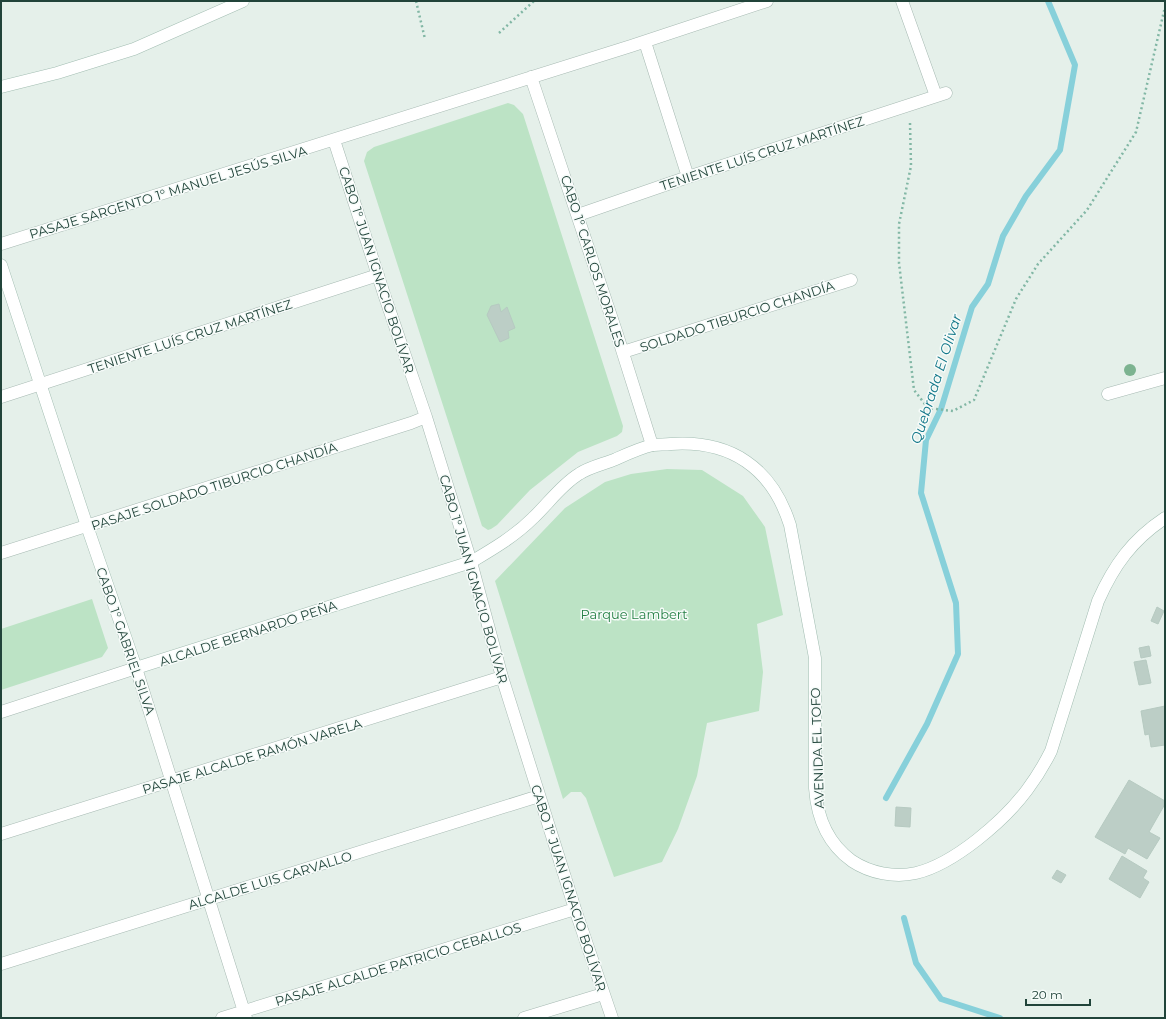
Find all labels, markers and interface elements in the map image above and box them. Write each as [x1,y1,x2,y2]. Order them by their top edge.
street label: TENIENTE LUÍS CRUZ MARTÍNEZ [658,112,867,194]
street label: PASAJE SARGENTO 1° MANUEL JESÚS SILVA [27,142,309,242]
street label: CABO 1° JUAN IGNACIO BOLÍVAR [336,165,418,375]
street label: CABO 1° CARLOS MORALES [558,173,628,349]
street label: SOLDADO TIBURCIO CHANDÍA [638,277,837,355]
street label: TENIENTE LUÍS CRUZ MARTÍNEZ [86,295,295,377]
water label: Quebrada El Olivar [907,312,966,446]
street label: PASAJE SOLDADO TIBURCIO CHANDÍA [89,438,340,533]
street label: CABO 1° JUAN IGNACIO BOLÍVAR [436,473,512,685]
street label: CABO 1° GABRIEL SILVA [93,565,159,718]
street label: ALCALDE BERNARDO PEÑA [157,597,339,669]
park label: Parque Lambert [580,606,688,622]
street label: AVENIDA EL TOFO [807,687,827,809]
street label: PASAJE ALCALDE RAMÓN VARELA [140,715,364,797]
street label: CABO 1° JUAN IGNACIO BOLÍVAR [528,783,610,993]
street label: ALCALDE LUIS CARVALLO [186,847,354,913]
street label: PASAJE ALCALDE PATRICIO CEBALLOS [273,919,523,1009]
scale bar [1026,981,1090,1007]
text: 20 m [1032,987,1063,1002]

